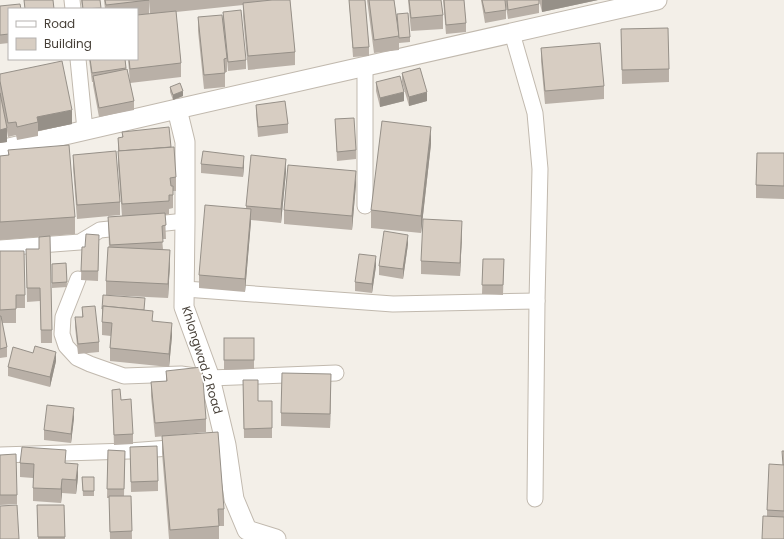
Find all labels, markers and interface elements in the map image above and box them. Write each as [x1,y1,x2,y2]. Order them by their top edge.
legend [8,8,138,60]
text: Road [44,15,75,32]
text: Building [44,35,92,52]
street label: Khlongwad 2 Road [178,304,227,416]

